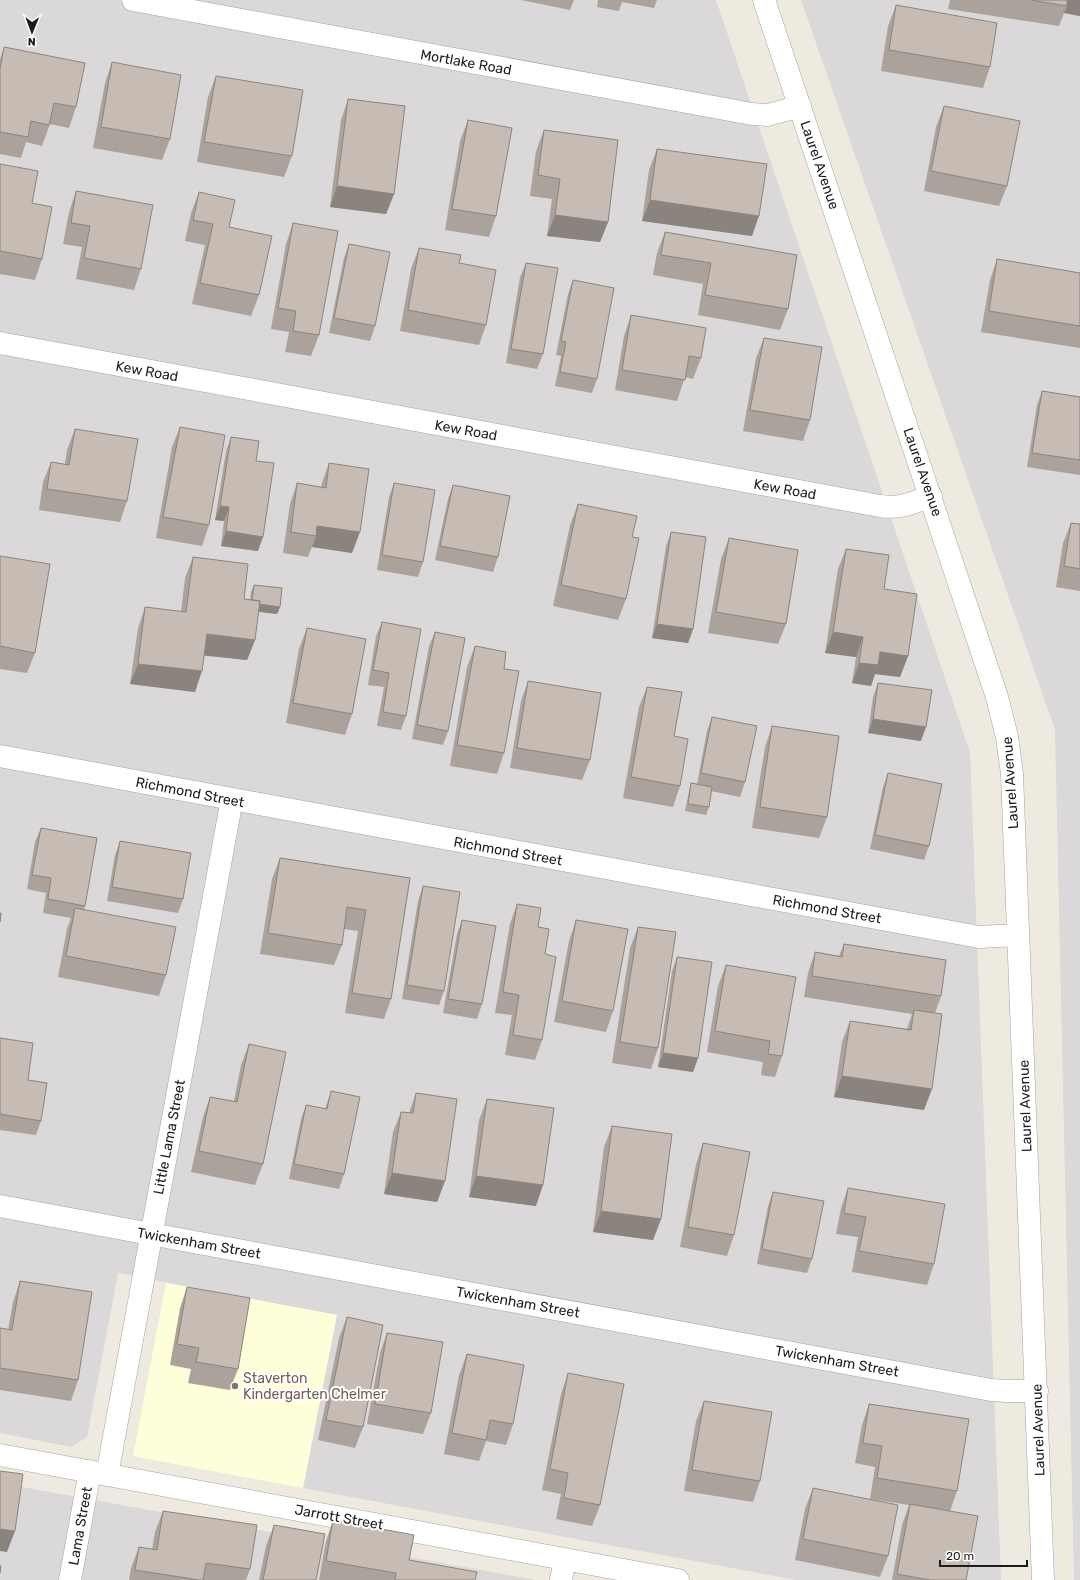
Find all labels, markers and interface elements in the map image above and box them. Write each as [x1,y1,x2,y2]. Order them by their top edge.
north arrow [12,12,52,52]
text: N [28,35,36,48]
street label: Mortlake Road [419,46,513,79]
street label: Laurel Avenue [796,119,843,212]
street label: Kew Road [114,358,179,385]
street label: Kew Road [433,417,498,444]
street label: Laurel Avenue [899,426,946,519]
street label: Kew Road [752,476,817,503]
street label: Laurel Avenue [999,736,1022,830]
street label: Richmond Street [134,774,246,811]
street label: Richmond Street [452,834,564,870]
street label: Richmond Street [771,892,883,928]
street label: Laurel Avenue [1015,1059,1036,1153]
street label: Little Lama Street [150,1078,189,1196]
street label: Twickenham Street [136,1224,263,1263]
street label: Twickenham Street [455,1283,582,1322]
street label: Twickenham Street [774,1342,901,1381]
place label: Staverton Kindergarten Chelmer [243,1370,387,1403]
marker: Staverton Kindergarten Chelmer [230,1381,240,1391]
street label: Laurel Avenue [1028,1383,1049,1477]
street label: Lama Street [65,1485,96,1567]
street label: Jarrott Street [293,1501,385,1534]
scale bar [940,1542,1027,1568]
text: 20 m [946,1549,974,1563]

